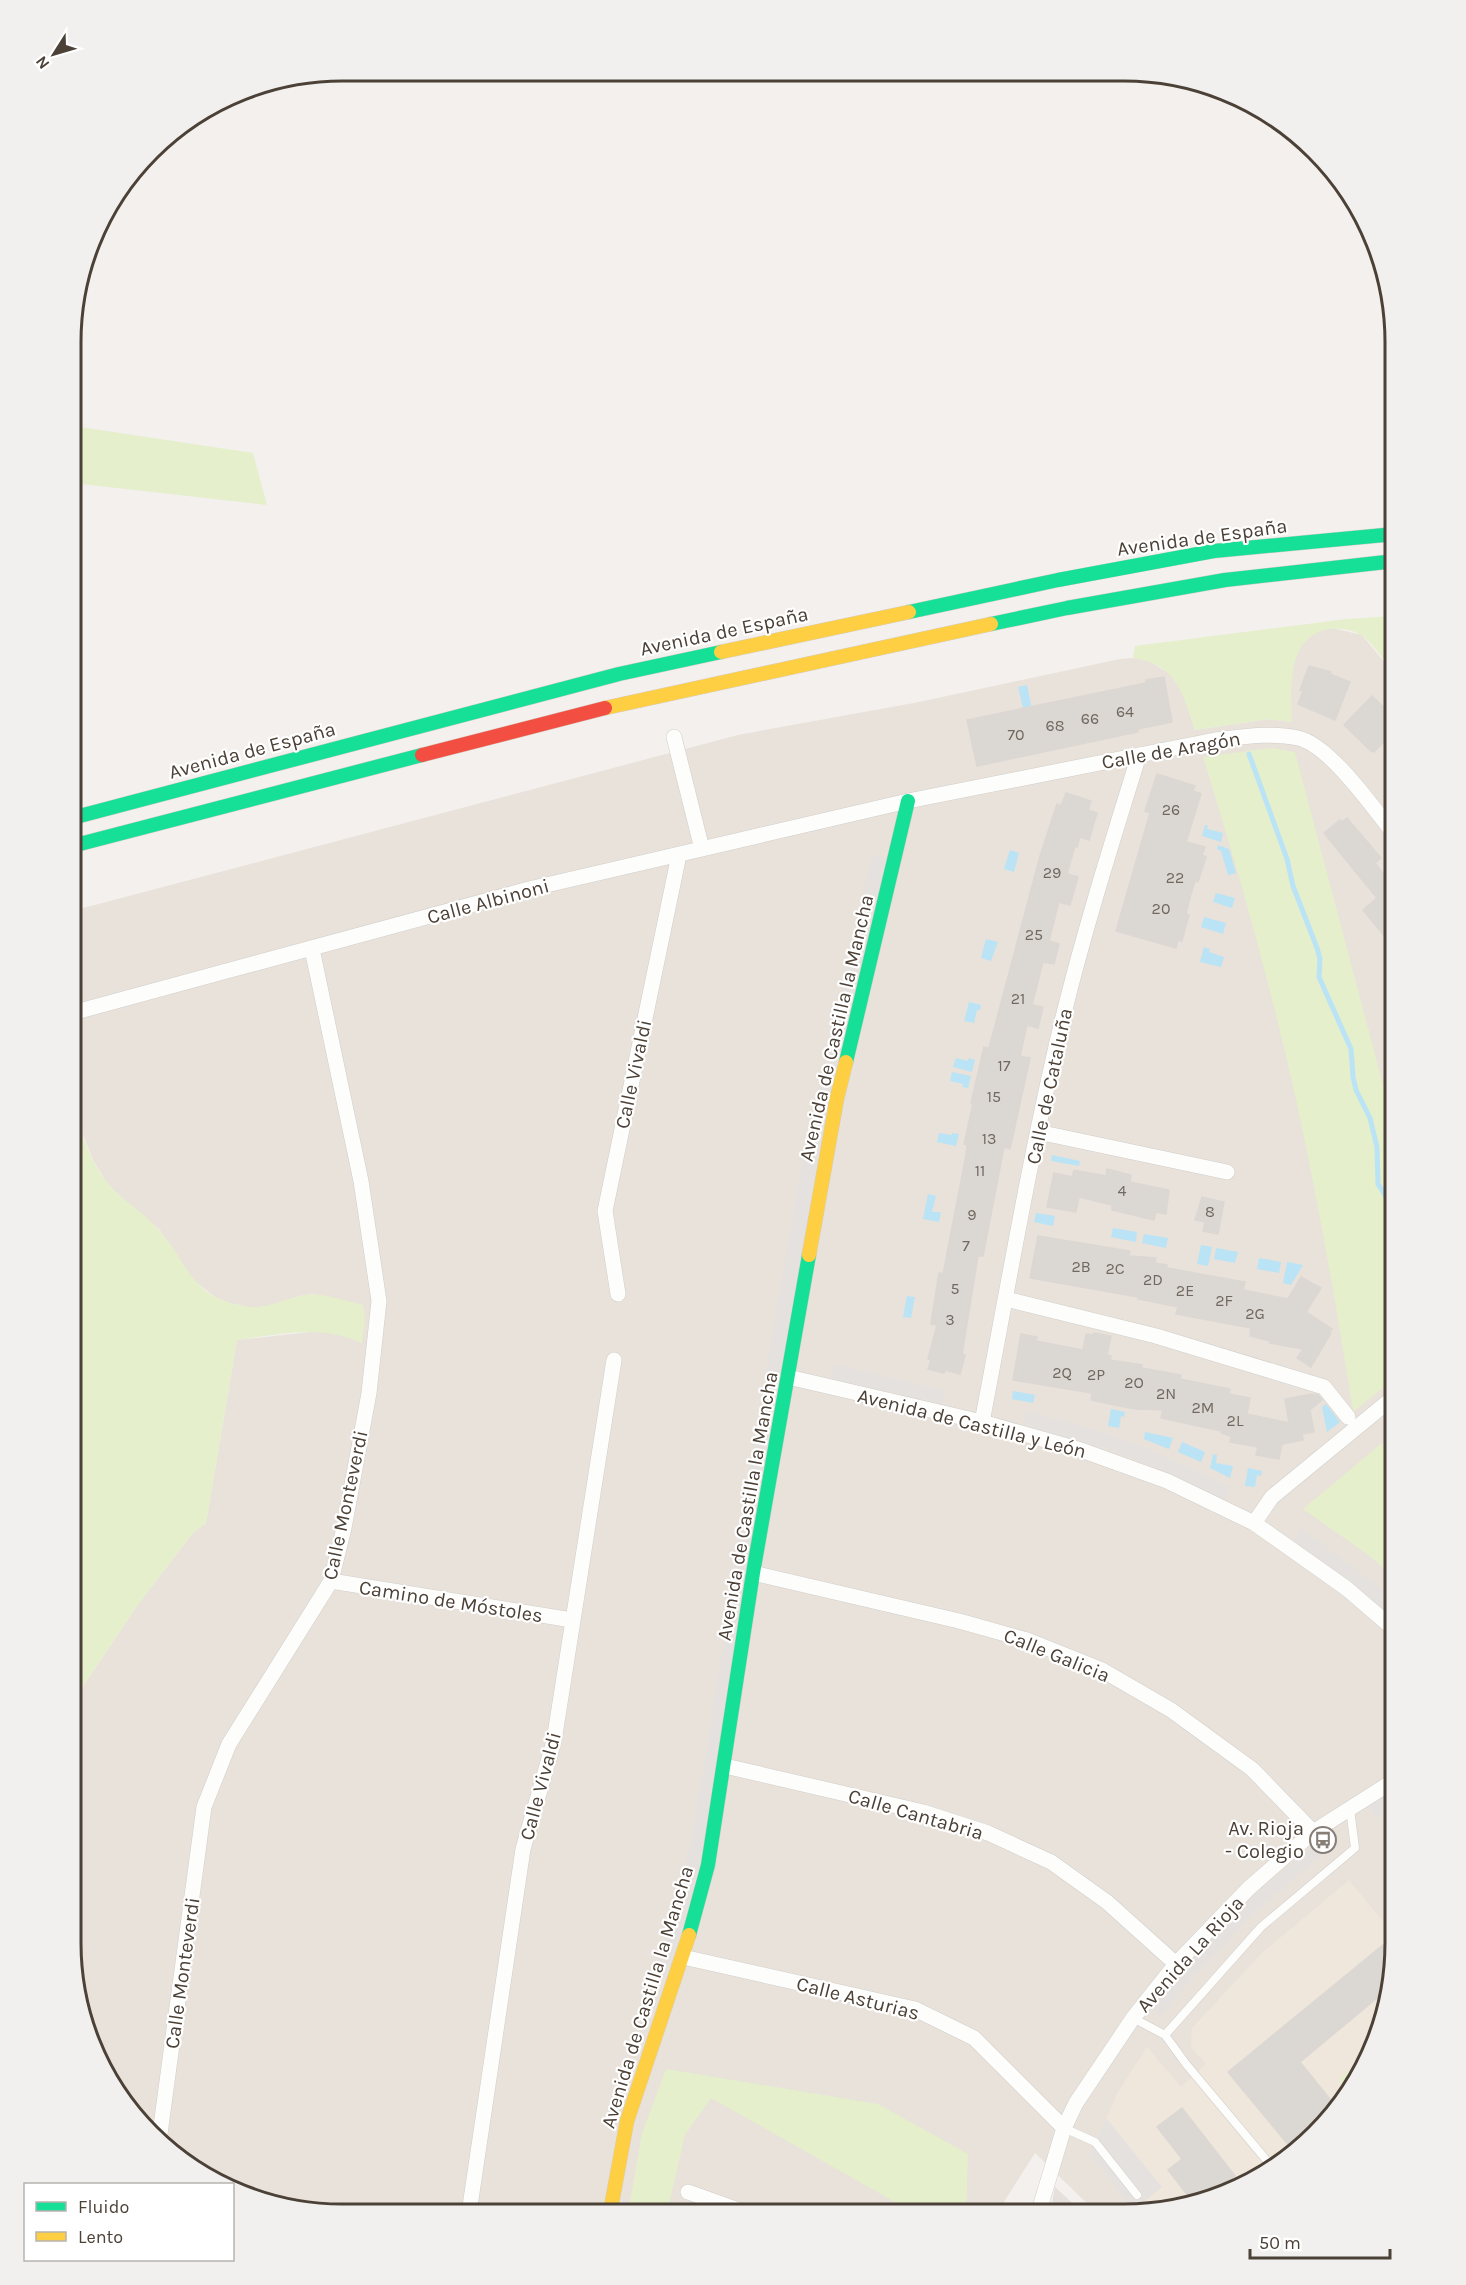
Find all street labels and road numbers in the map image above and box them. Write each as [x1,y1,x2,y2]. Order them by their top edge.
street label: Avenida de España [1116,514,1289,561]
street label: Avenida de España [638,602,810,661]
street label: Avenida de España [166,717,338,784]
street label: Calle de Aragón [1100,727,1242,774]
street label: Calle Albinoni [425,874,552,929]
street label: Avenida de Castilla la Mancha [795,893,878,1164]
street label: Calle de Cataluña [1022,1006,1077,1166]
street label: Calle Vivaldi [611,1017,656,1131]
street label: Avenida de Castilla la Mancha [712,1370,783,1642]
street label: Avenida de Castilla y León [855,1384,1089,1463]
street label: Calle Monteverdi [318,1428,373,1582]
street label: Camino de Móstoles [357,1576,544,1627]
street label: Calle Galicia [1000,1624,1113,1687]
street label: Calle Vivaldi [515,1729,566,1843]
street label: Calle Cantabria [846,1784,986,1845]
street label: Avenida de Castilla la Mancha [597,1863,698,2131]
street label: Avenida La Rioja [1132,1891,1249,2017]
street label: Calle Monteverdi [160,1896,205,2050]
street label: Calle Asturias [794,1972,922,2025]

